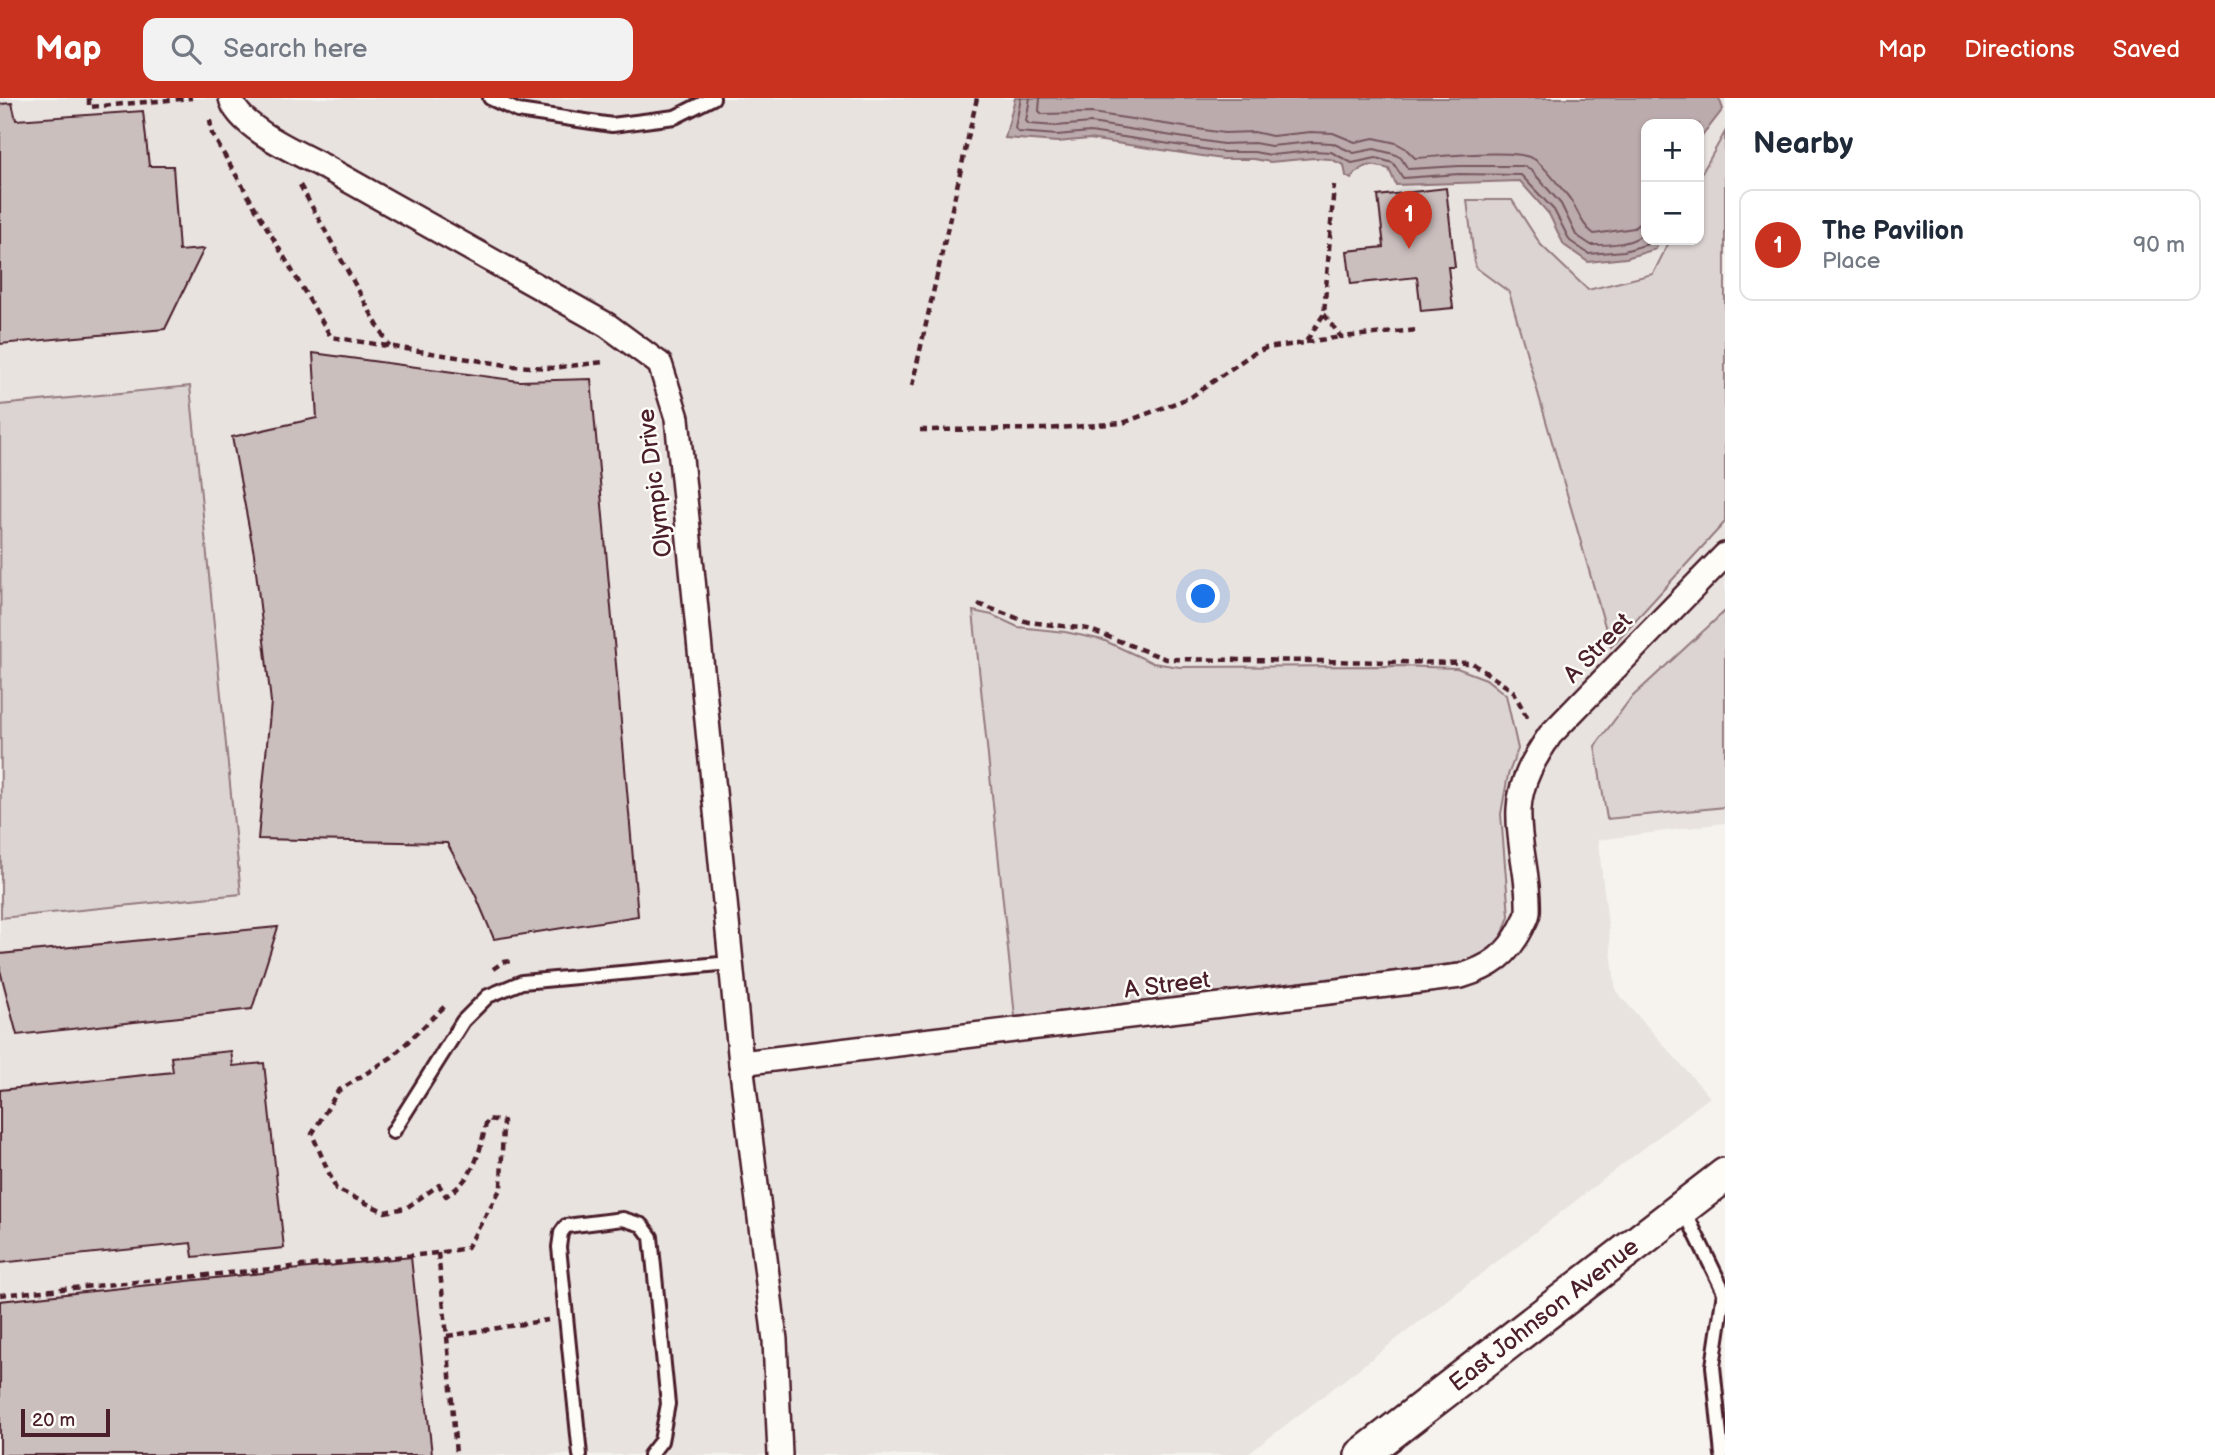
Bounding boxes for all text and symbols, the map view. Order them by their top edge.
search box [143,18,633,81]
text: Map [35,29,101,69]
icon: search [167,30,205,68]
text: Search here [223,34,367,65]
text: Map [1878,35,1926,64]
text: Directions [1964,35,2075,64]
text: Saved [2113,35,2180,64]
map controls [1641,119,1704,245]
button: + [1641,119,1704,182]
text: Nearby [1753,126,1853,162]
button: − [1641,182,1704,245]
pin: 1 [1386,191,1432,249]
text: The Pavilion [1822,216,1964,247]
text: 1 [1773,231,1783,259]
text: 90 m [2133,231,2185,259]
text: Place [1822,247,1880,275]
street label: Olympic Drive [631,407,679,559]
your location [1186,579,1220,613]
street label: A Street [1557,606,1639,689]
street label: A Street [1122,965,1212,1005]
street label: East Johnson Avenue [1443,1232,1645,1398]
scale bar [21,1406,110,1438]
text: 20 m [32,1409,75,1432]

